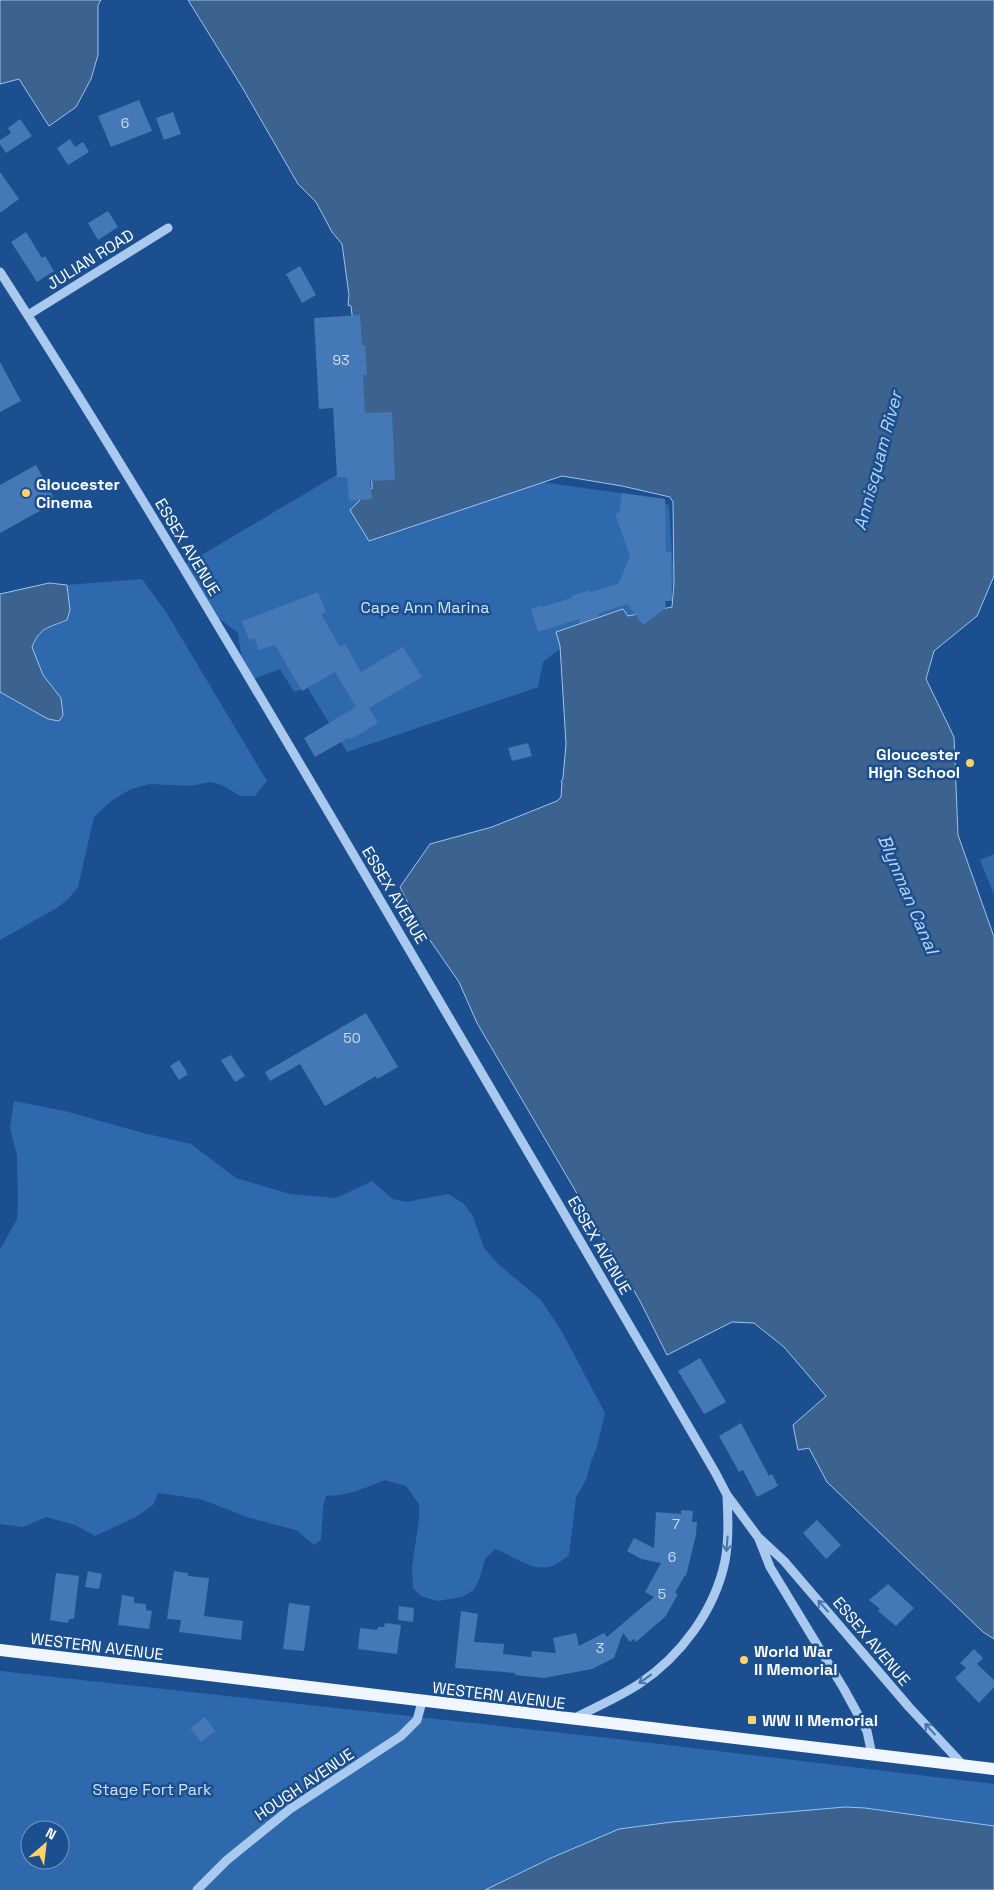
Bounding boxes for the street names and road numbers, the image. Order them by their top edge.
street label: JULIAN ROAD [43,224,138,295]
street label: ESSEX AVENUE [150,495,225,600]
street label: ESSEX AVENUE [357,843,432,948]
street label: ESSEX AVENUE [563,1192,636,1298]
street label: ESSEX AVENUE [828,1592,915,1690]
street label: WESTERN AVENUE [29,1628,165,1665]
street label: WESTERN AVENUE [431,1677,567,1714]
street label: HOUGH AVENUE [251,1743,358,1825]

